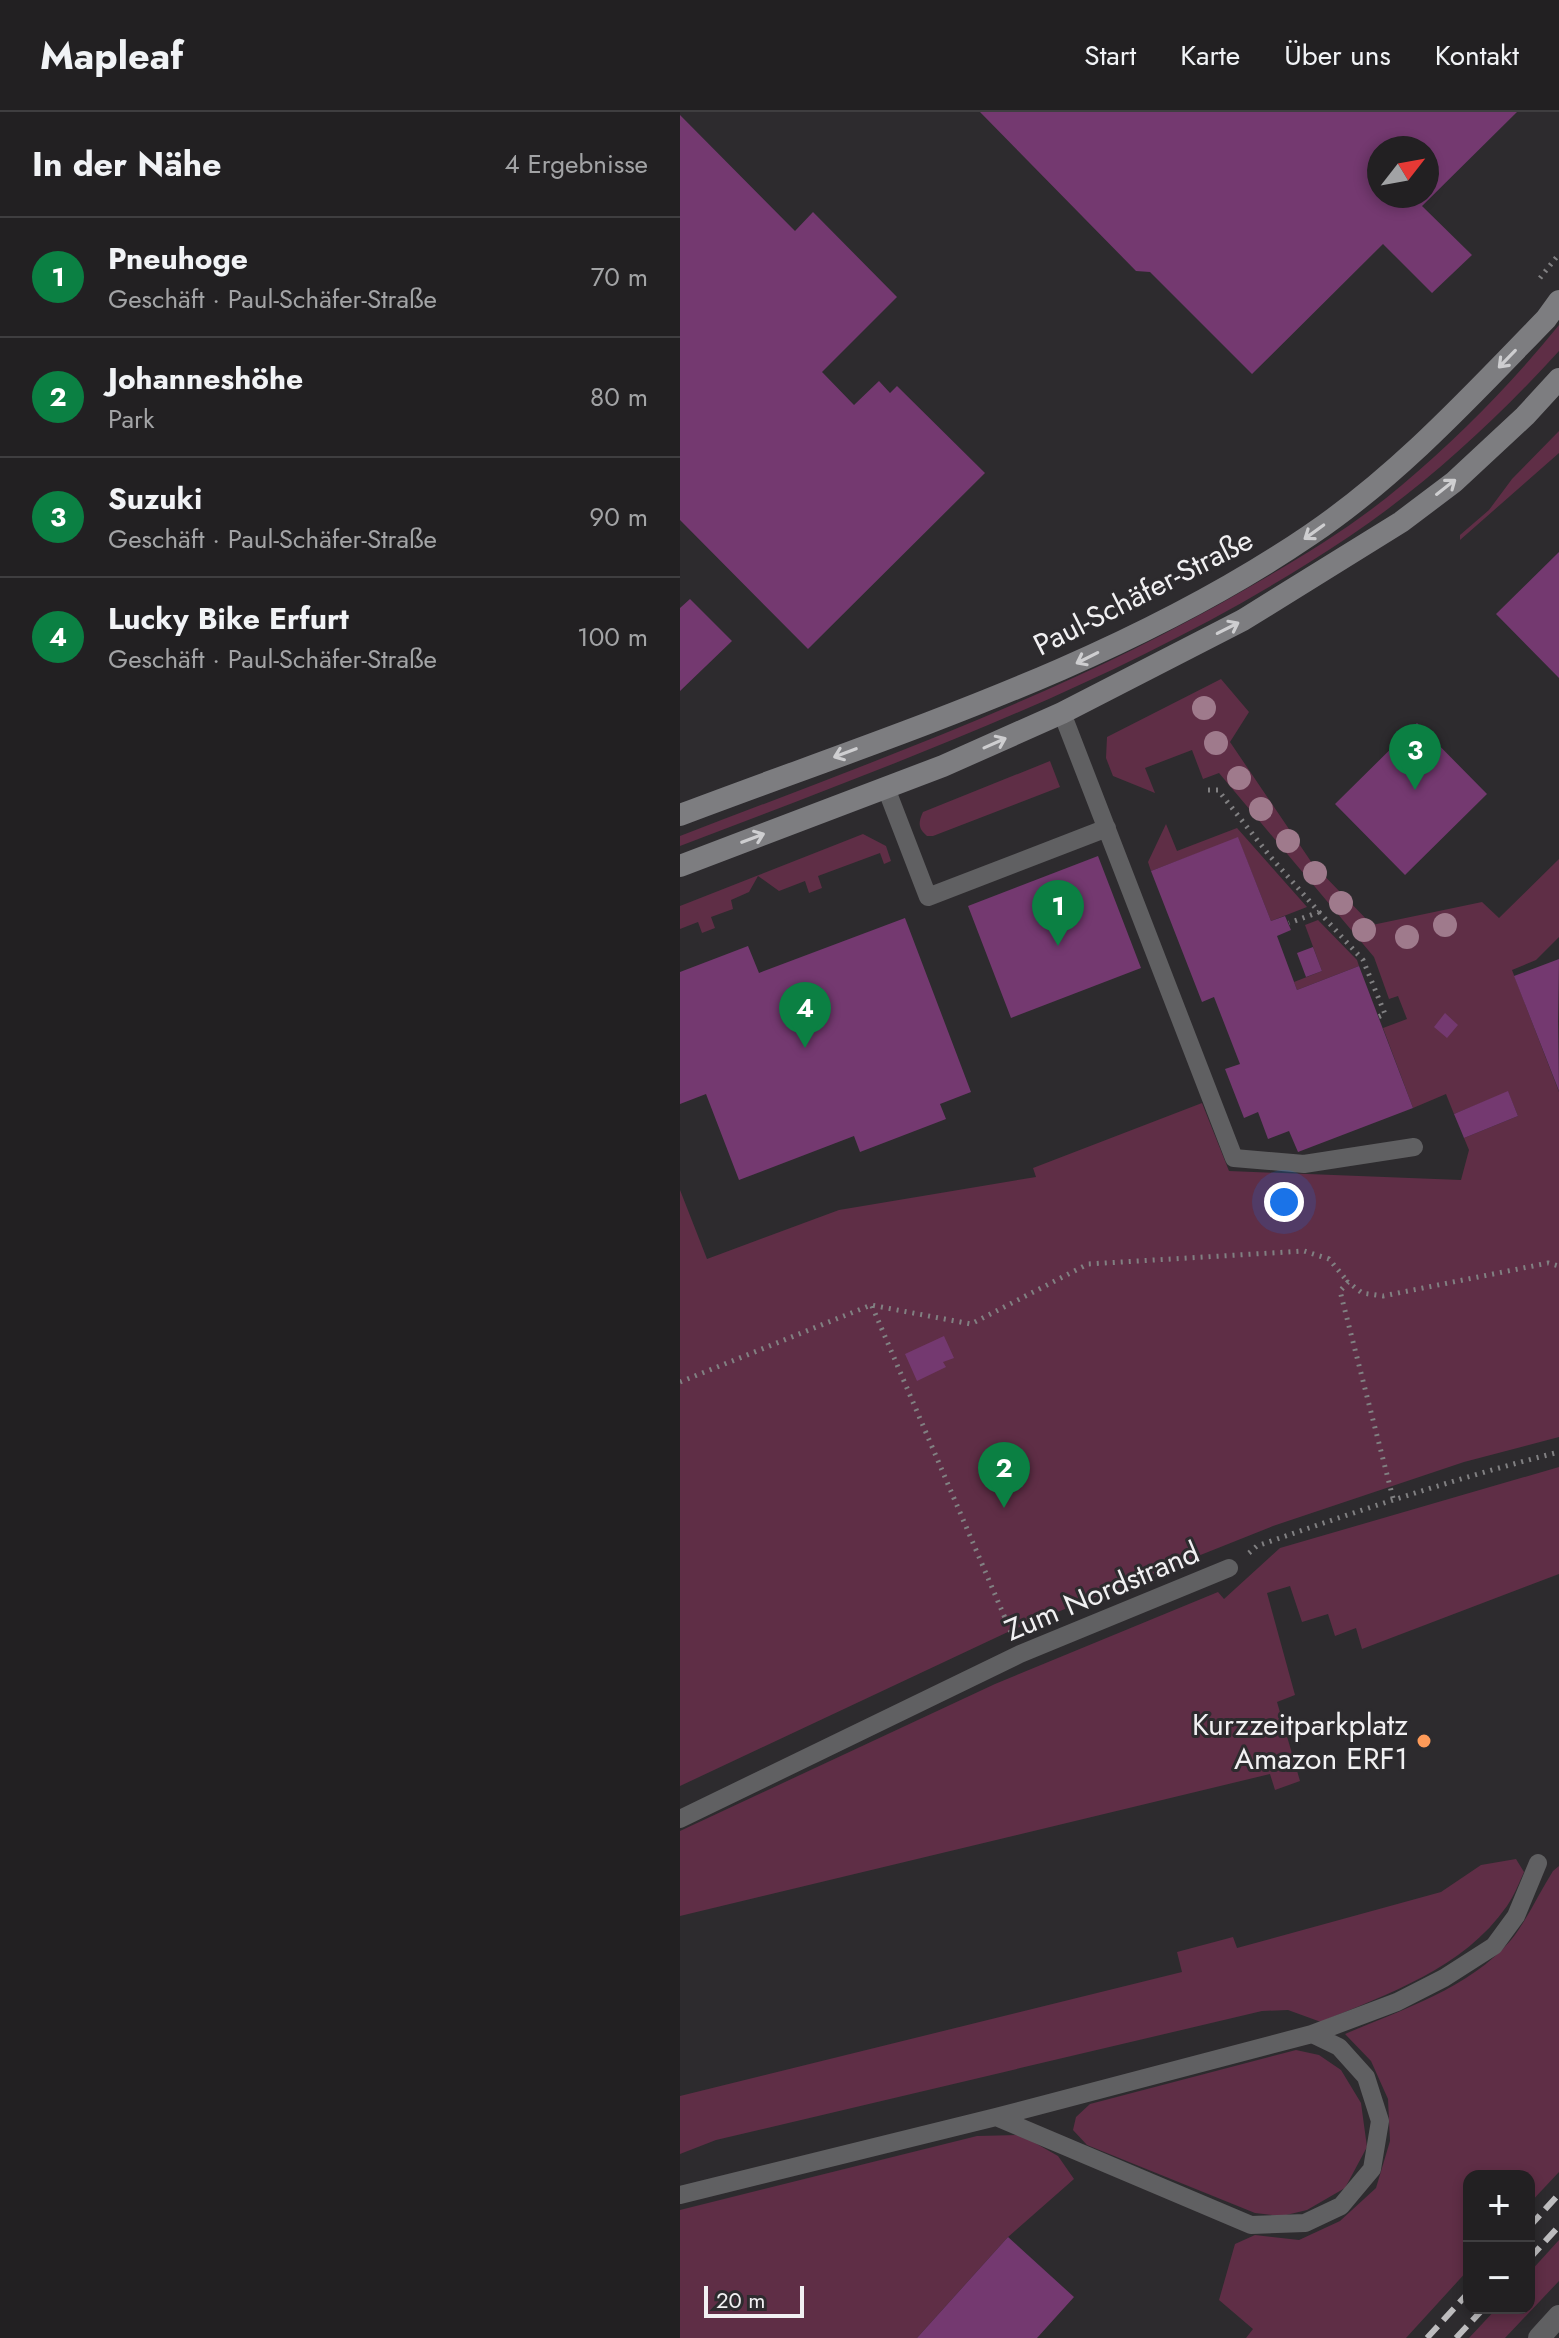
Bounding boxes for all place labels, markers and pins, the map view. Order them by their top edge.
pin: 3 [1389,724,1441,790]
pin: 1 [1032,880,1084,946]
pin: 4 [779,982,831,1048]
pin: 2 [978,1442,1030,1508]
place label: Kurzzeitparkplatz Amazon ERF1 [1192,1703,1408,1780]
marker: Kurzzeitparkplatz Amazon ERF1 [1415,1732,1433,1750]

